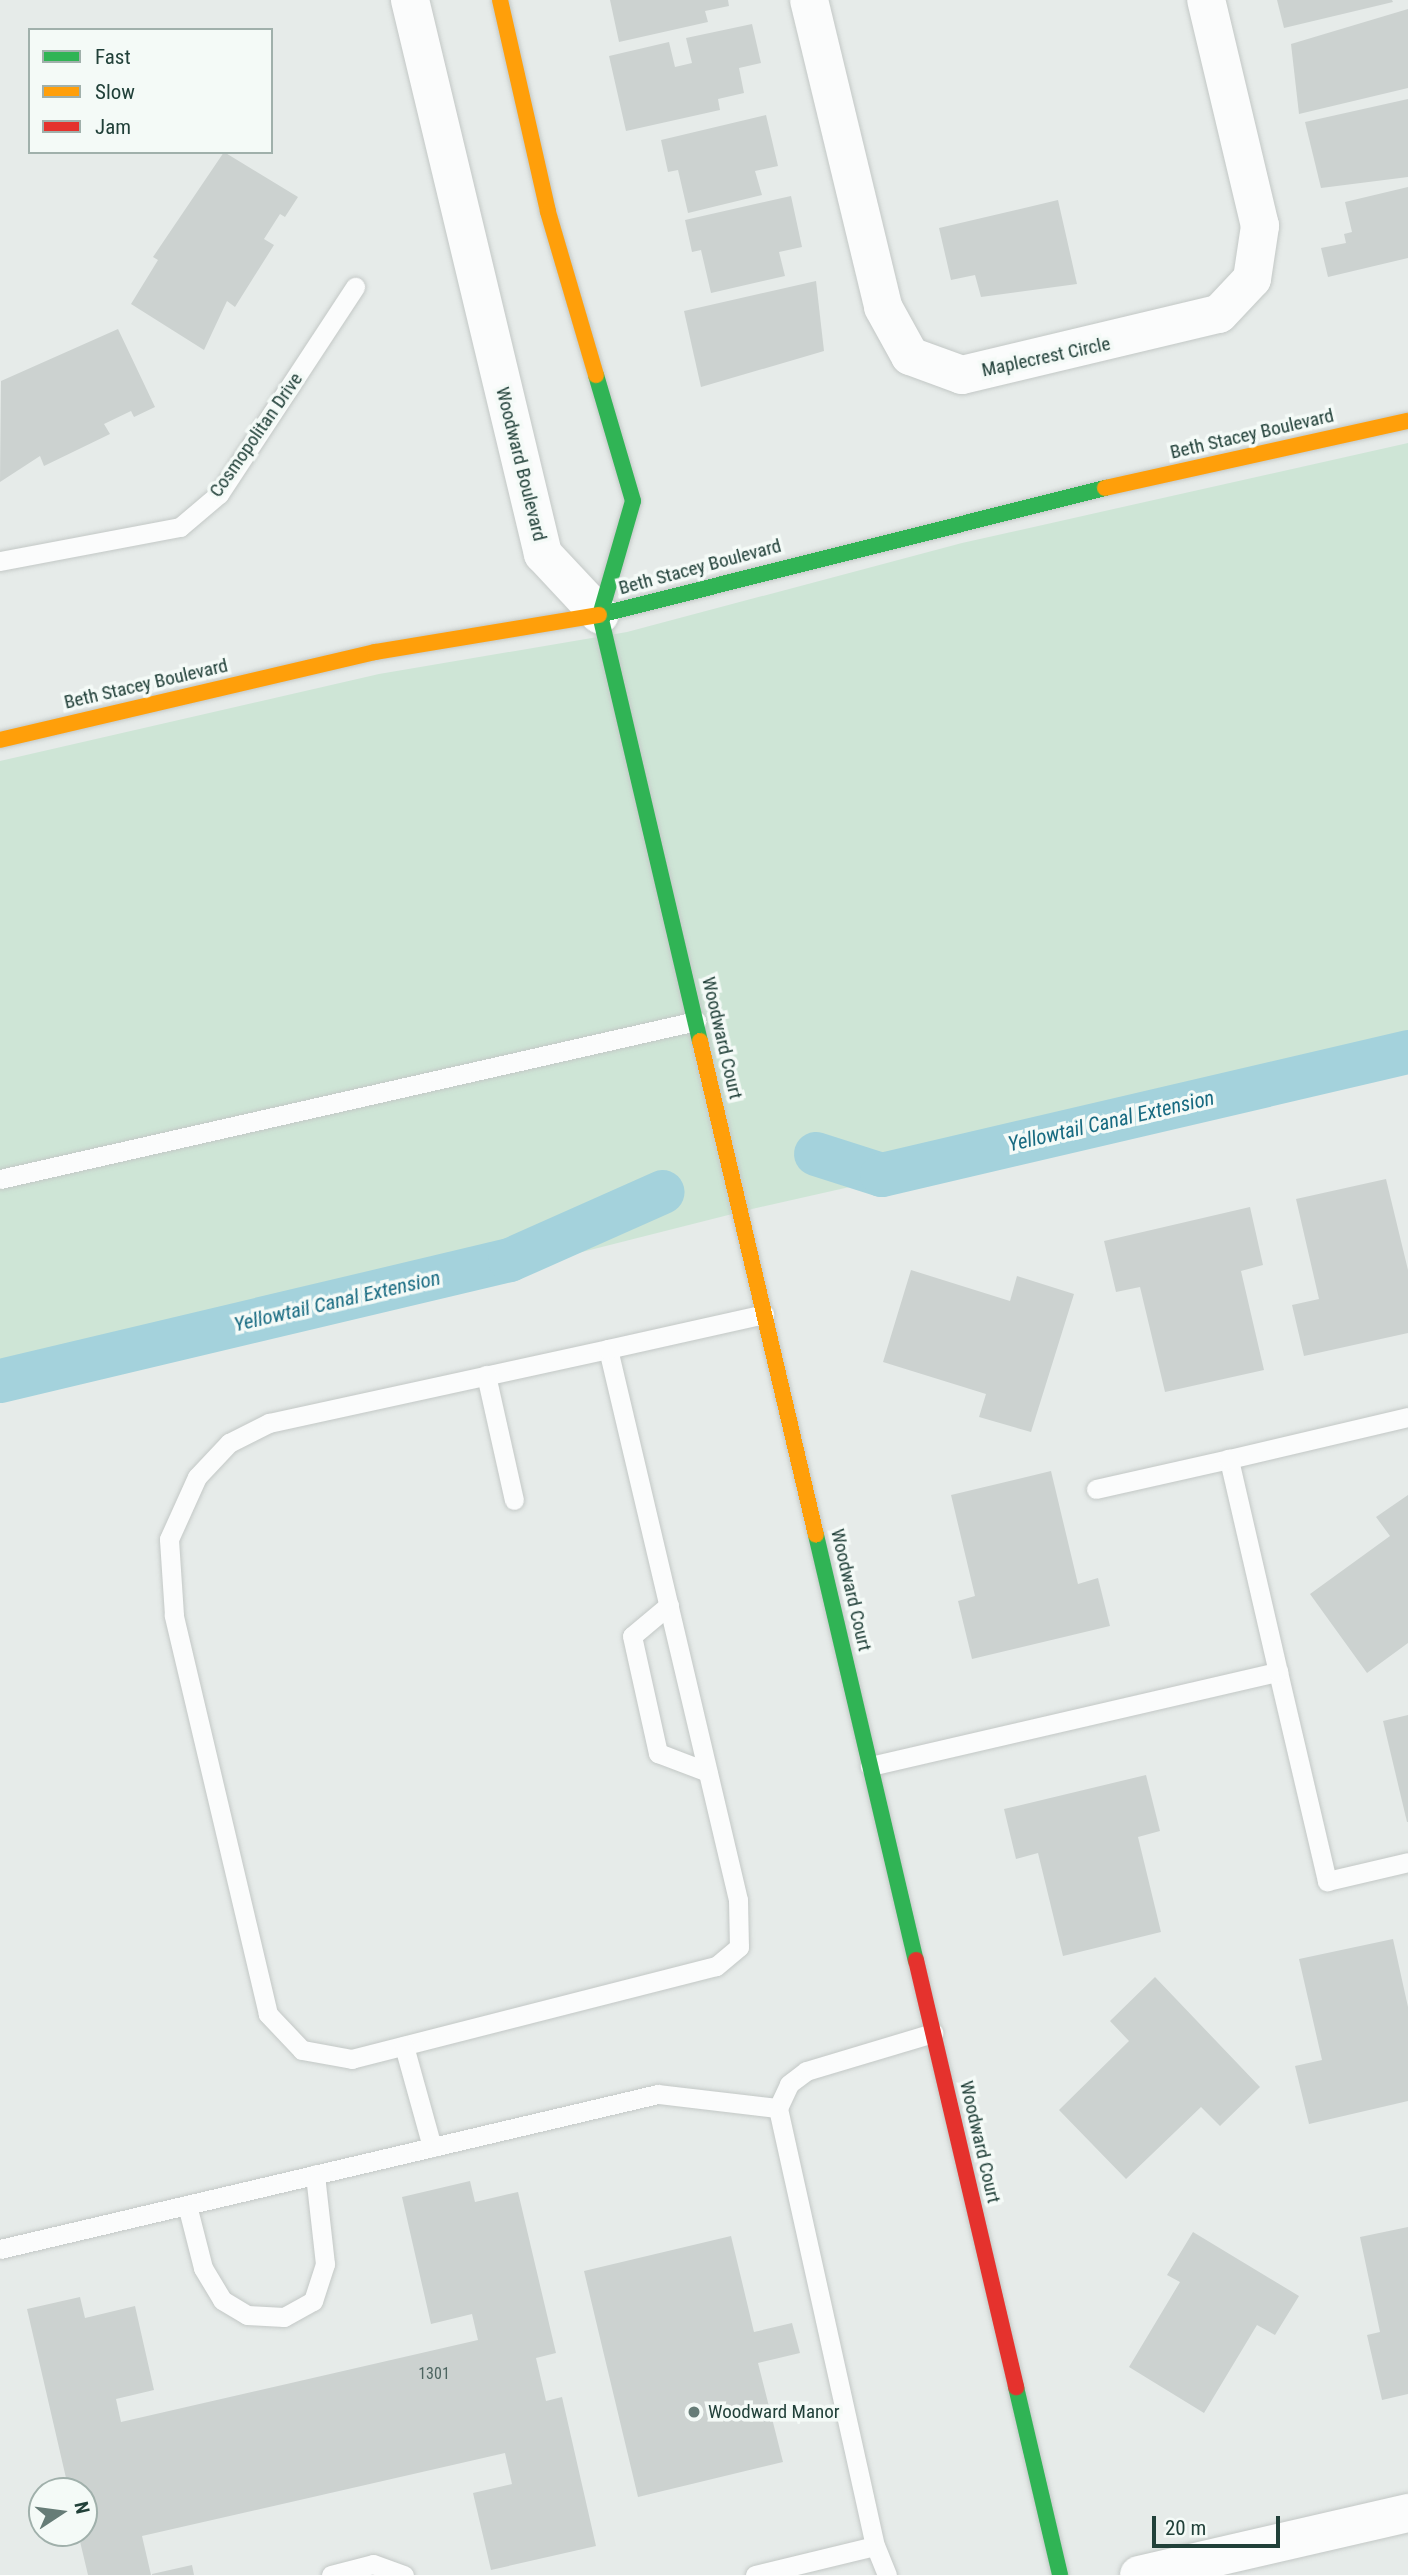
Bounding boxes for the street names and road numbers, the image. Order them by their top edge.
street label: Maplecrest Circle [980,332,1112,382]
street label: Cosmopolitan Drive [205,368,307,502]
street label: Woodward Boulevard [491,385,551,543]
street label: Beth Stacey Boulevard [1168,404,1336,464]
street label: Beth Stacey Boulevard [616,534,784,600]
street label: Beth Stacey Boulevard [62,654,230,714]
street label: Woodward Court [697,975,747,1101]
street label: Woodward Court [826,1527,876,1653]
street label: Woodward Court [955,2079,1005,2205]

